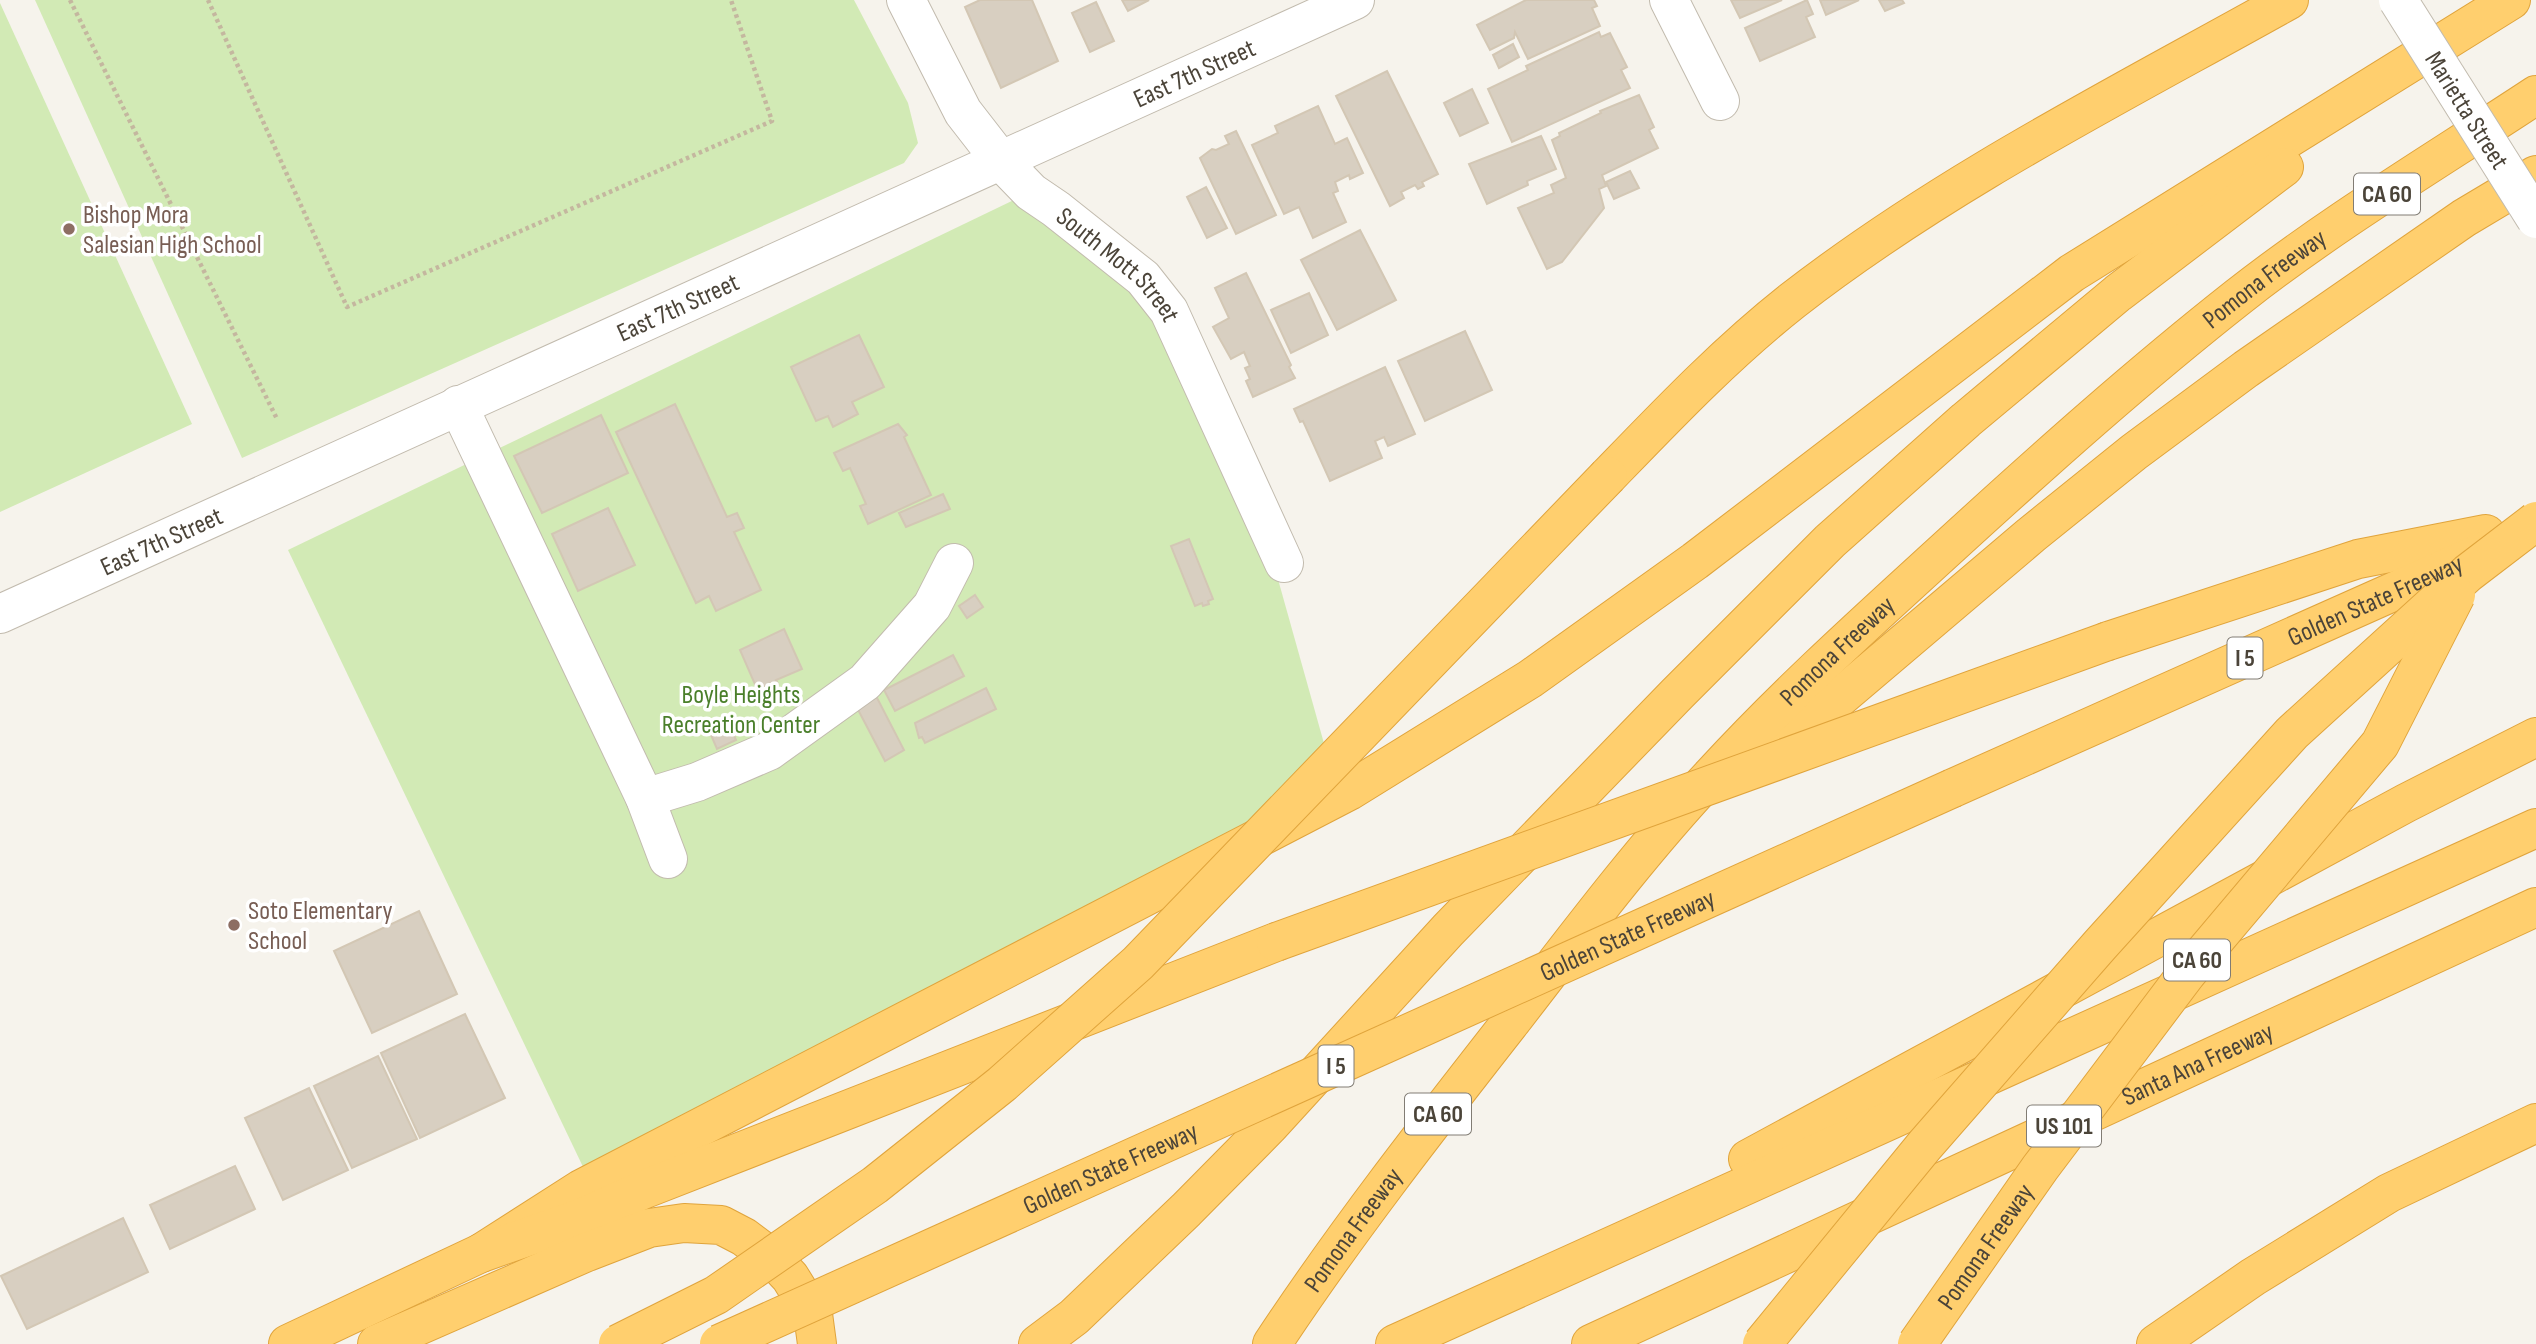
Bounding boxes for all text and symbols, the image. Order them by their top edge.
street label: East 7th Street [1129,33,1261,115]
street label: Marietta Street [2417,46,2515,175]
road number: CA 60 [2354,174,2420,214]
place label: Bishop Mora Salesian High School [83,200,262,261]
street label: South Mott Street [1050,201,1186,327]
marker: Bishop Mora Salesian High School [61,221,77,237]
street label: Pomona Freeway [2197,223,2333,336]
street label: East 7th Street [612,267,744,349]
street label: East 7th Street [96,501,228,583]
street label: Golden State Freeway [2283,549,2468,654]
street label: Pomona Freeway [1774,590,1902,713]
road number: I 5 [2228,638,2262,678]
park label: Boyle Heights Recreation Center [662,680,821,741]
street label: Golden State Freeway [1535,883,1720,989]
place label: Soto Elementary School [248,896,393,957]
marker: Soto Elementary School [226,917,242,933]
road number: CA 60 [2164,940,2230,980]
street label: Santa Ana Freeway [2117,1017,2279,1113]
road number: I 5 [1318,1046,1354,1086]
road number: CA 60 [1405,1094,1471,1134]
road number: US 101 [2027,1106,2101,1146]
street label: Golden State Freeway [1019,1116,1203,1222]
street label: Pomona Freeway [1298,1162,1409,1299]
street label: Pomona Freeway [1932,1178,2041,1316]

